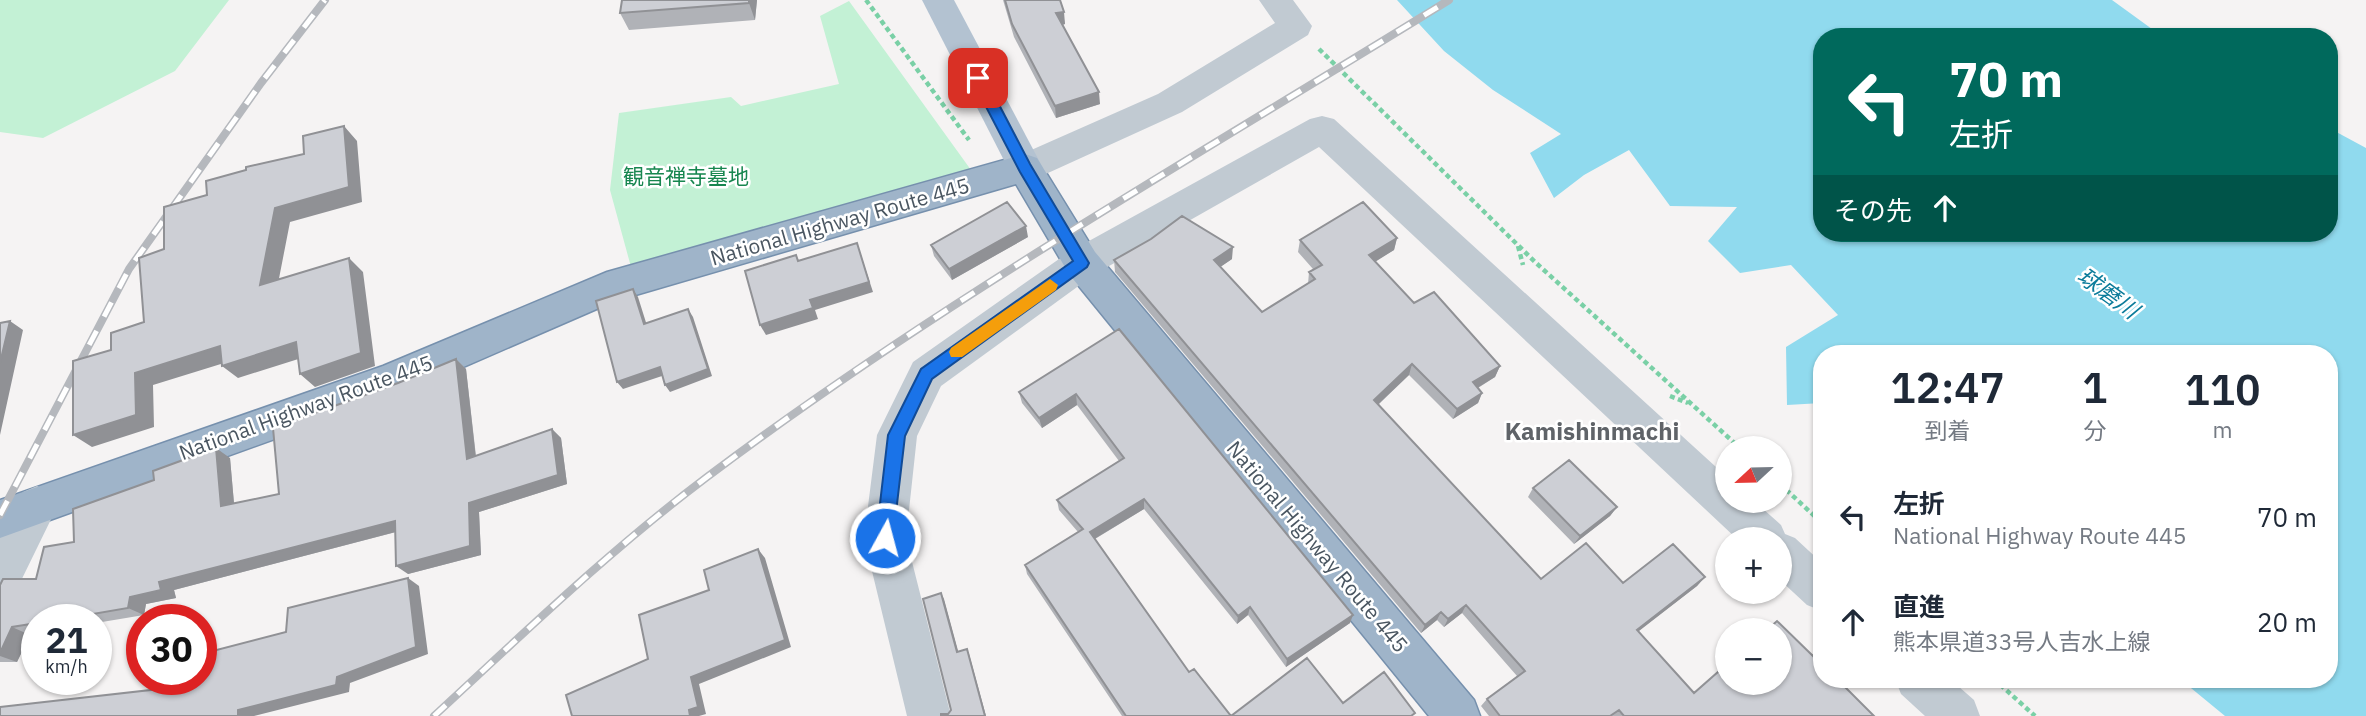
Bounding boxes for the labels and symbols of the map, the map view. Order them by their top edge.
pin [948,48,1008,108]
park label: 観音禅寺墓地 [623,162,749,190]
street label: National Highway Route 445 [707,171,972,271]
water label: 球磨川 [2072,260,2148,326]
street label: National Highway Route 445 [175,348,436,466]
district label: Kamishinmachi [1505,415,1679,447]
street label: National Highway Route 445 [1221,435,1415,658]
north arrow [1715,436,1792,513]
position arrow [848,501,922,575]
speed limit sign: 30 [126,604,217,695]

